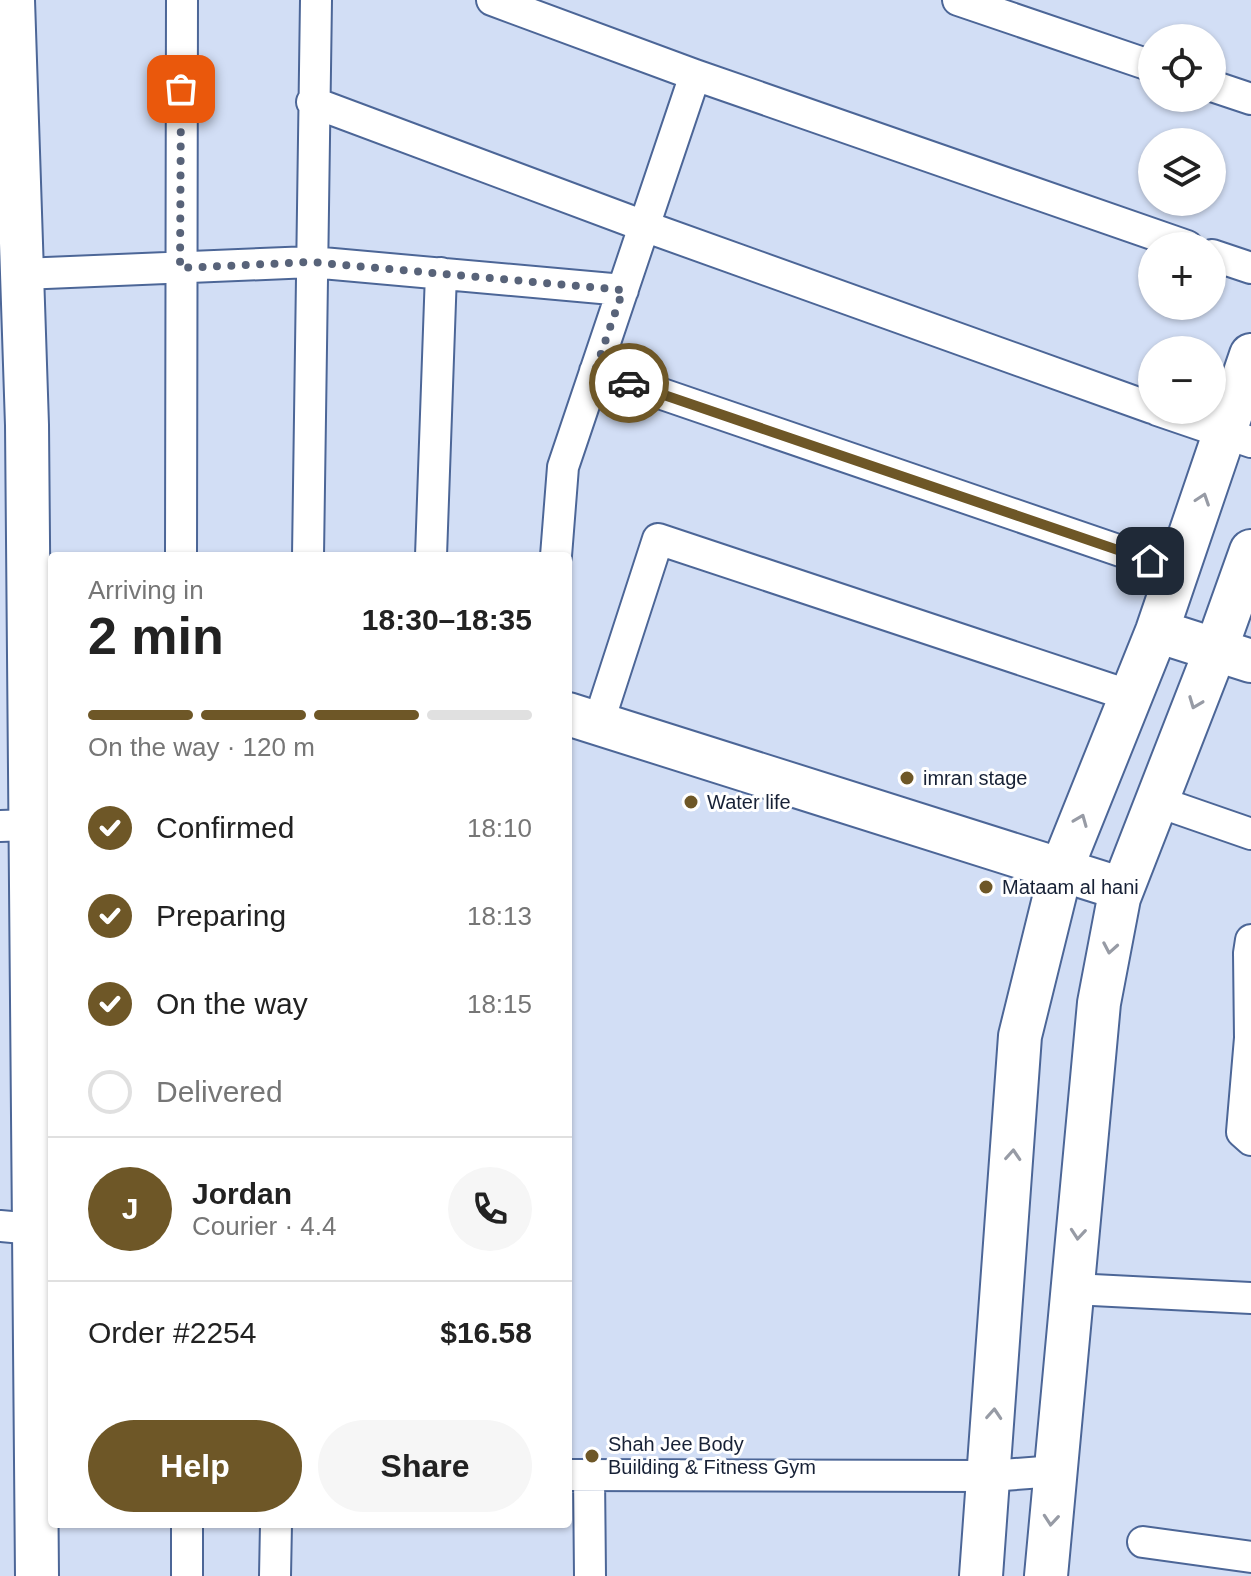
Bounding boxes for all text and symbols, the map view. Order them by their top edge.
map controls [1138,24,1226,424]
button: locate [1138,24,1226,112]
pin [147,55,215,123]
icon: bag [159,67,203,111]
button: layers [1138,128,1226,216]
button: + [1138,232,1226,320]
button: − [1138,336,1226,424]
courier [589,343,669,423]
icon: car [607,361,651,405]
one-way arrow [1194,493,1210,507]
pin [1116,527,1184,595]
icon: home [1128,539,1172,583]
text: Arriving in [88,575,204,605]
text: 18:30–18:35 [362,603,532,636]
text: 2 min [88,607,224,665]
one-way arrow [1188,695,1205,709]
text: On the way · 120 m [88,732,315,762]
place label: imran stage [923,767,1028,789]
marker: imran stage [898,769,916,787]
place label: Water life [707,791,791,813]
marker: Water life [682,793,700,811]
icon: check [88,806,132,850]
text: Confirmed [156,811,294,844]
text: 18:10 [467,813,532,843]
one-way arrow [1071,814,1088,828]
place label: Mataam al hani [1002,876,1139,898]
marker: Mataam al hani [977,878,995,896]
icon: check [88,894,132,938]
text: Preparing [156,899,286,932]
text: 18:13 [467,901,532,931]
one-way arrow [1102,941,1119,954]
icon: check [88,982,132,1026]
text: On the way [156,987,308,1020]
text: 18:15 [467,989,532,1019]
text: Delivered [156,1075,283,1108]
one-way arrow [1004,1148,1021,1161]
button: phone [448,1167,532,1251]
text: Jordan [192,1177,292,1210]
text: J [122,1192,138,1225]
text: Courier · 4.4 [192,1211,337,1241]
one-way arrow [1069,1228,1086,1241]
text: Order #2254 [88,1316,256,1349]
text: $16.58 [440,1316,532,1349]
one-way arrow [985,1408,1002,1421]
button: Help [88,1420,302,1512]
button: Share [318,1420,532,1512]
place label: Shah Jee Body Building & Fitness Gym [608,1433,816,1478]
marker: Shah Jee Body Building & Fitness Gym [583,1447,601,1465]
one-way arrow [1043,1514,1060,1527]

